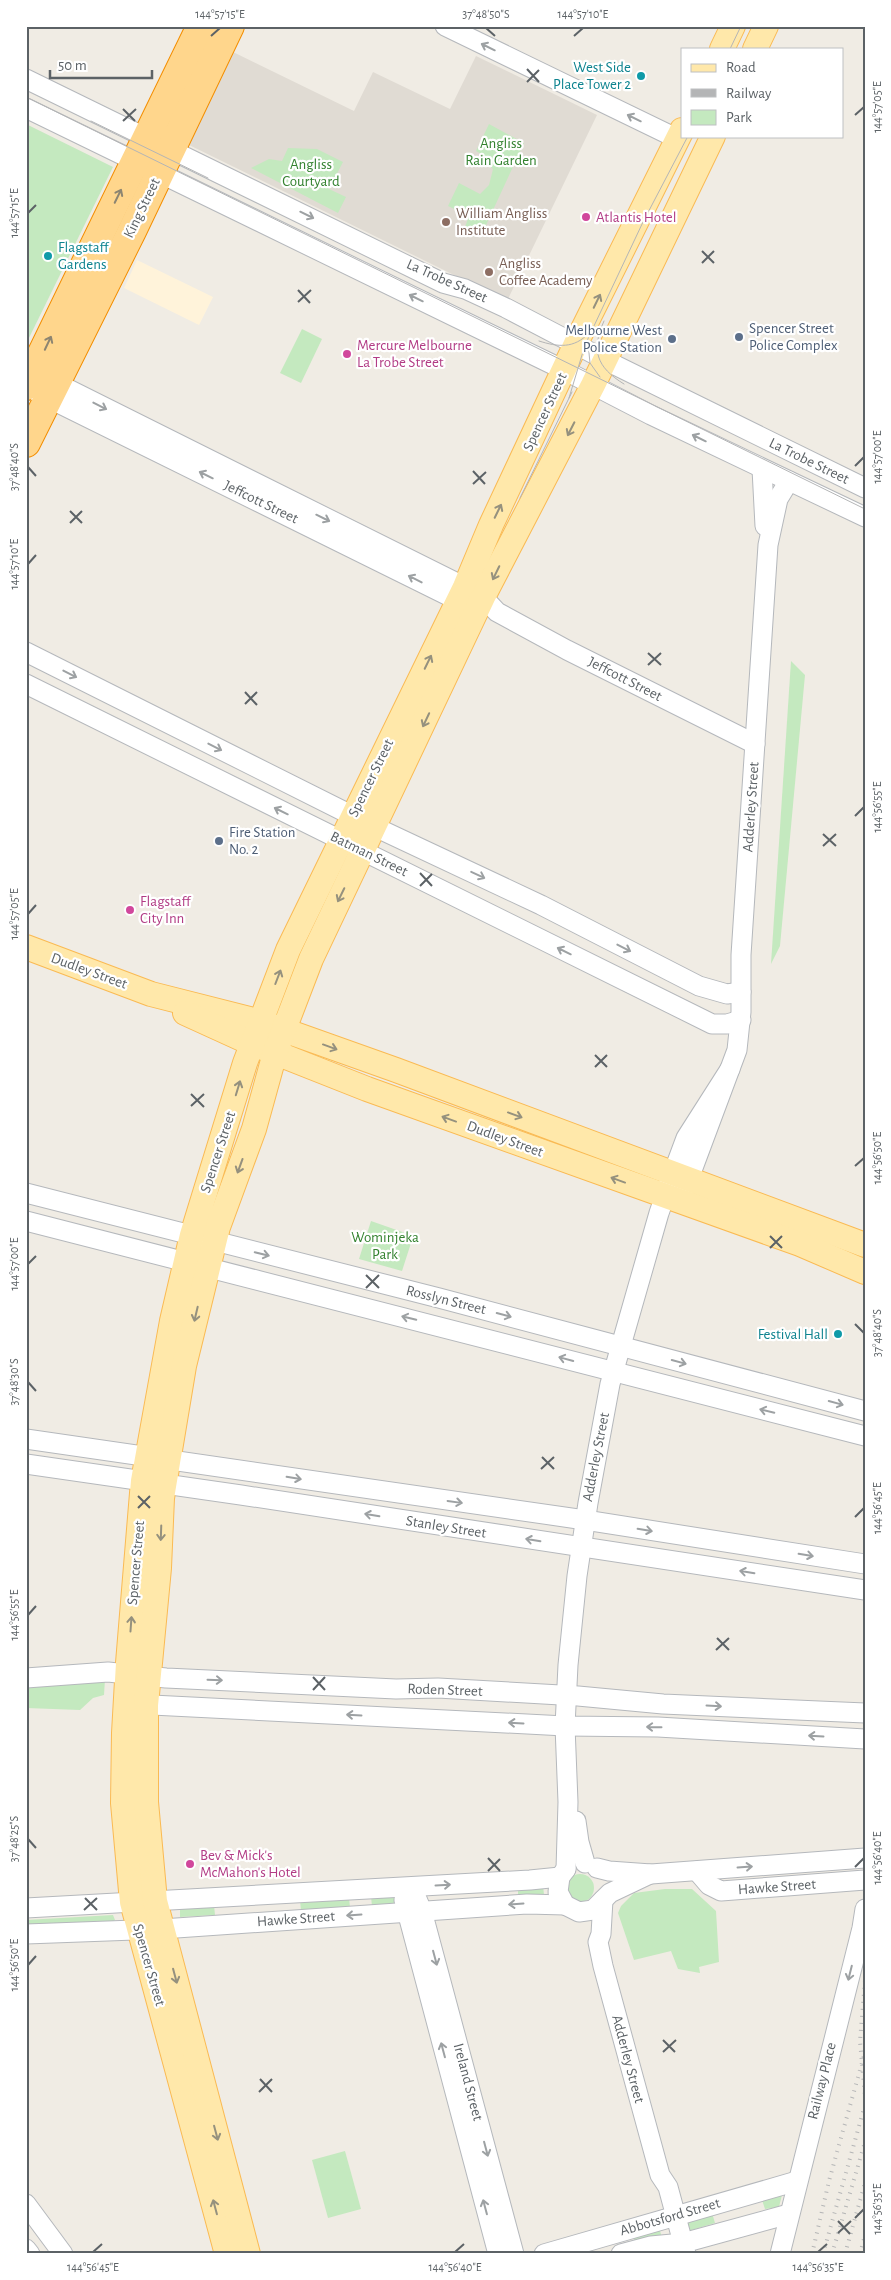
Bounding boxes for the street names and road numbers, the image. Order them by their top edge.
street label: King Street [121,175,163,240]
street label: La Trobe Street [404,257,490,306]
street label: Spencer Street [520,370,570,454]
street label: La Trobe Street [767,435,851,487]
street label: Jeffcott Street [222,478,301,526]
street label: Jeffcott Street [586,654,664,704]
street label: Spencer Street [346,736,396,819]
street label: Adderley Street [740,761,762,853]
street label: Batman Street [328,829,410,879]
street label: Dudley Street [49,950,129,992]
street label: Spencer Street [198,1109,238,1195]
street label: Dudley Street [465,1118,545,1160]
street label: Rosslyn Street [404,1283,488,1317]
street label: Adderley Street [580,1411,612,1503]
street label: Stanley Street [405,1513,487,1541]
street label: Spencer Street [125,1520,147,1606]
street label: Roden Street [407,1681,483,1699]
street label: Hawke Street [738,1877,817,1897]
street label: Hawke Street [257,1909,336,1929]
street label: Spencer Street [130,1922,168,2008]
street label: Adderley Street [609,2013,647,2105]
street label: Railway Place [805,2041,839,2121]
street label: Ireland Street [450,2042,486,2122]
street label: Abbotsford Street [618,2195,722,2238]

